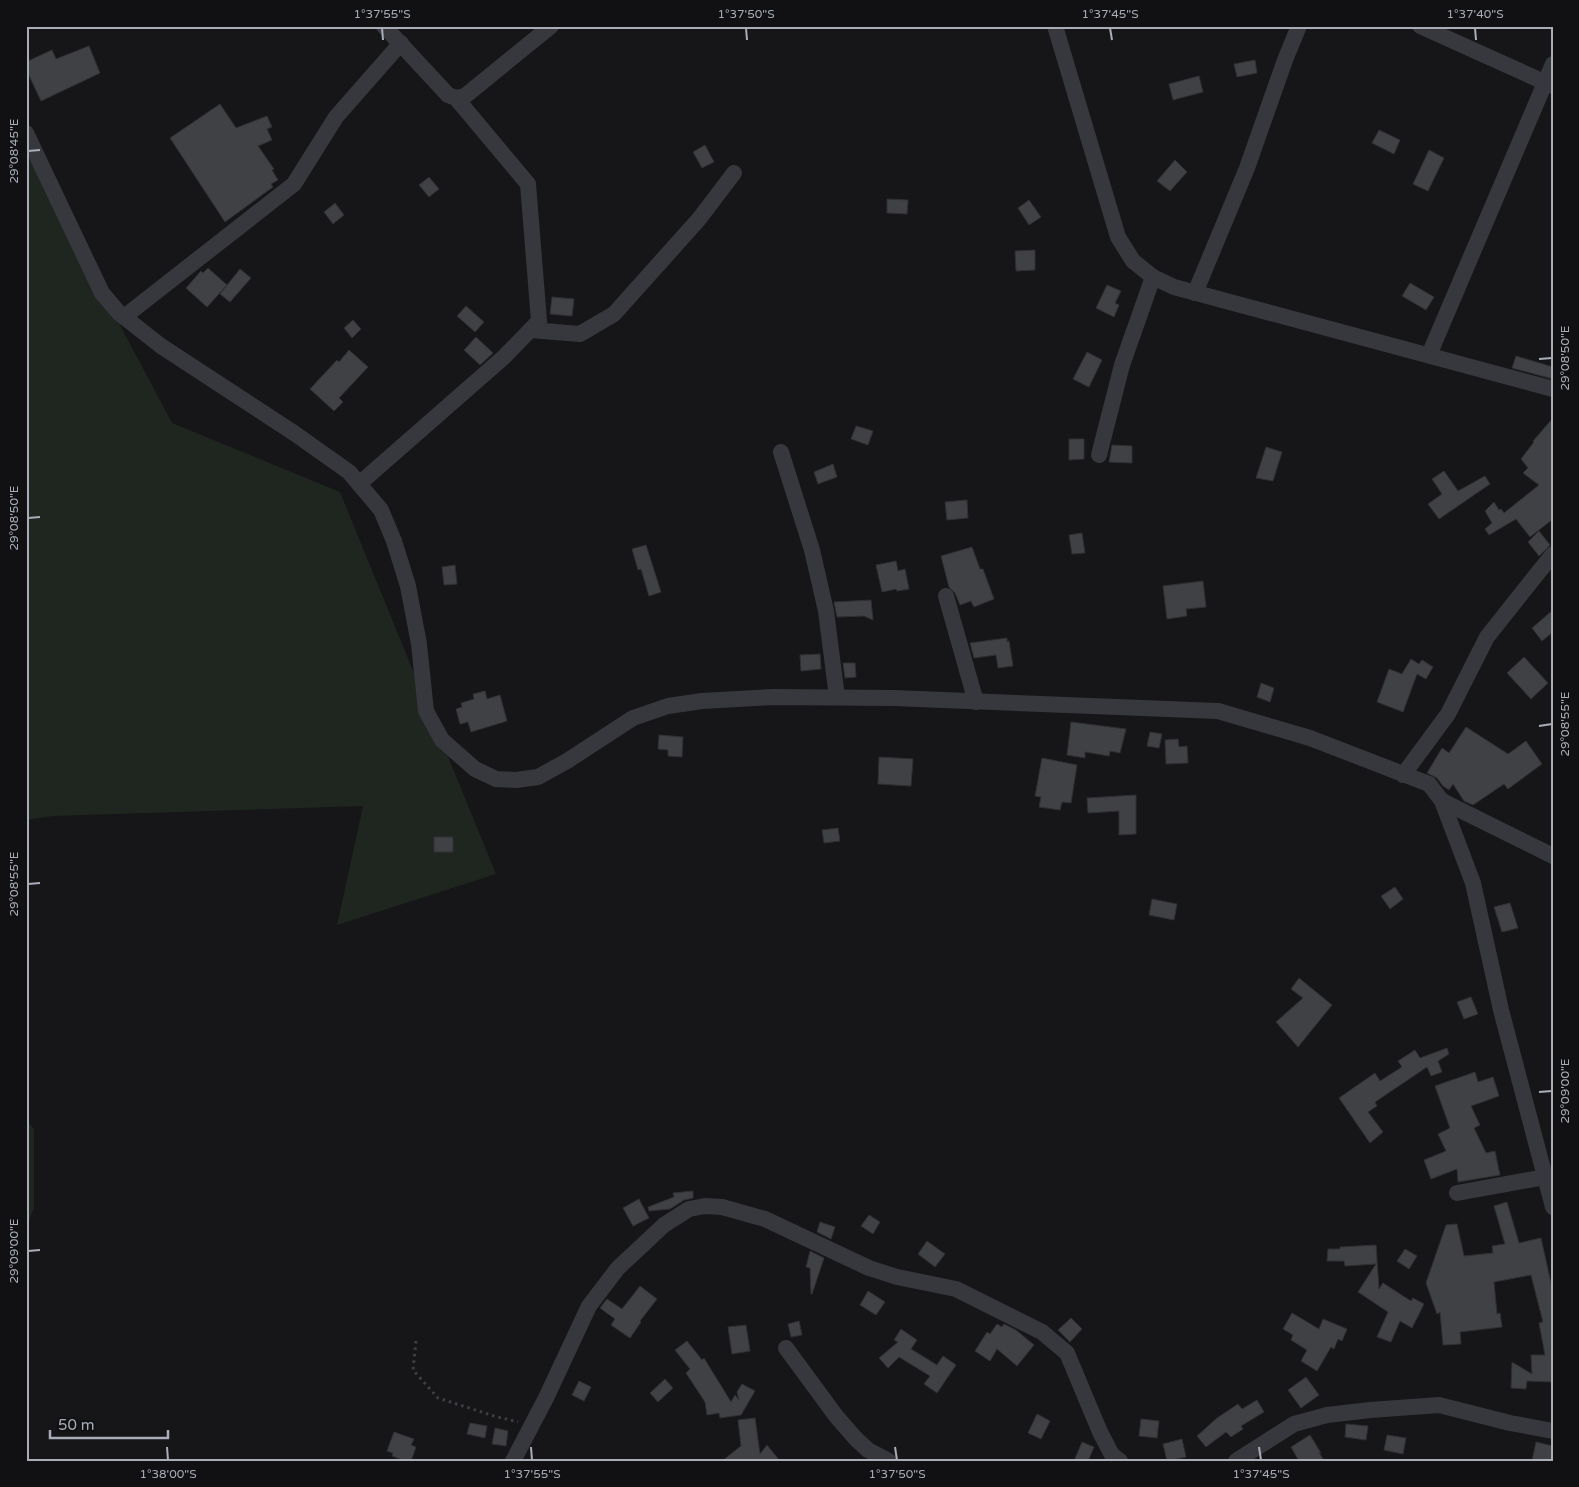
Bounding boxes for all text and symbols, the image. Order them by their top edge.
text: 1°37'55"S [353,7,411,21]
text: 1°37'50"S [717,7,775,21]
text: 1°37'45"S [1081,7,1139,21]
text: 1°37'40"S [1446,7,1504,21]
text: 29°08'45"E [7,118,21,184]
text: 29°08'50"E [1558,325,1572,391]
text: 29°08'50"E [7,485,21,551]
text: 29°08'55"E [1558,691,1572,757]
text: 29°08'55"E [7,851,21,917]
text: 29°09'00"E [1558,1058,1572,1124]
text: 29°09'00"E [7,1218,21,1284]
scale bar [50,1407,168,1439]
text: 50 m [58,1416,95,1434]
text: 1°38'00"S [139,1467,197,1481]
text: 1°37'55"S [503,1467,561,1481]
text: 1°37'50"S [868,1467,926,1481]
text: 1°37'45"S [1232,1467,1290,1481]

